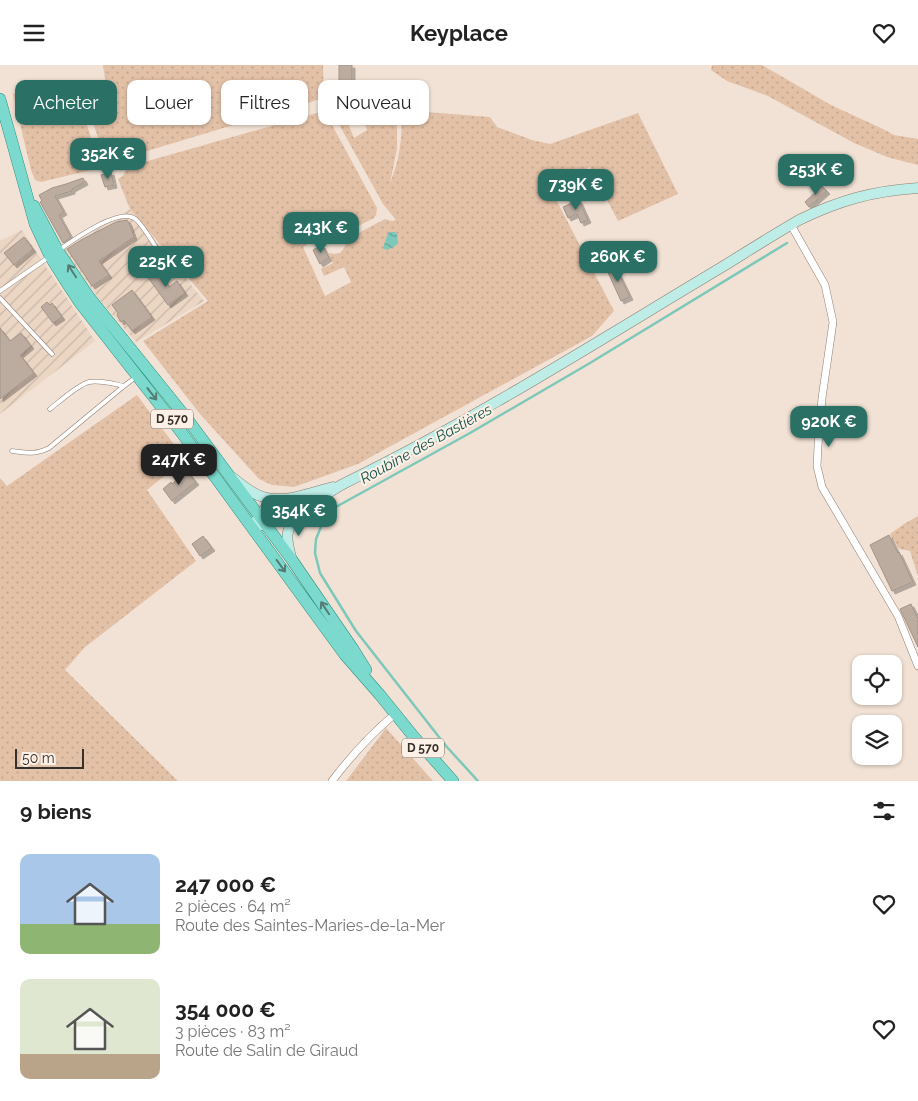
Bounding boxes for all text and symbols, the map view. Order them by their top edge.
icon: menu [20,19,48,47]
icon: heart [870,19,898,47]
text: Keyplace [410,20,508,46]
chip: Acheter [15,80,117,125]
chip: Louer [127,80,211,125]
chip: Filtres [221,80,308,125]
chip: Nouveau [318,80,429,125]
pin: 352K € [67,137,149,180]
text: 352K € [81,144,135,163]
pin: 253K € [775,153,857,196]
text: 253K € [789,160,843,179]
pin: 739K € [535,169,617,211]
text: 739K € [549,175,603,194]
pin: 243K € [280,211,362,254]
text: 243K € [294,218,348,237]
pin: 260K € [577,241,659,283]
pin: 225K € [125,245,207,288]
text: 260K € [590,247,646,266]
text: 225K € [139,252,193,271]
one-way arrow [66,265,76,279]
one-way arrow [146,387,157,400]
water label: Roubine des Bastières [357,400,495,488]
pin: 920K € [788,405,870,448]
road number: D 570 [151,409,193,429]
text: 920K € [801,412,857,431]
pin: 247K € [138,443,220,486]
text: 247K € [152,450,206,469]
pin: 354K € [258,495,340,537]
text: 354K € [272,501,326,520]
one-way arrow [275,559,286,572]
one-way arrow [320,602,330,616]
map controls [852,655,902,765]
button: locate [852,655,902,705]
button: layers [852,715,902,765]
road number: D 570 [402,739,444,757]
scale bar [15,746,84,769]
text: 50 m [22,750,55,766]
icon: filters [870,797,898,825]
text: 9 biens [20,799,92,824]
text: 247 000 € [175,872,276,897]
icon: home [60,874,120,934]
icon: heart [870,890,898,918]
text: 2 pièces · 64 m² [175,897,291,916]
text: Route des Saintes-Maries-de-la-Mer [175,916,445,935]
text: 354 000 € [175,997,276,1022]
icon: home [60,999,120,1059]
icon: heart [870,1015,898,1043]
text: 3 pièces · 83 m² [175,1022,290,1041]
text: Route de Salin de Giraud [175,1041,358,1060]

